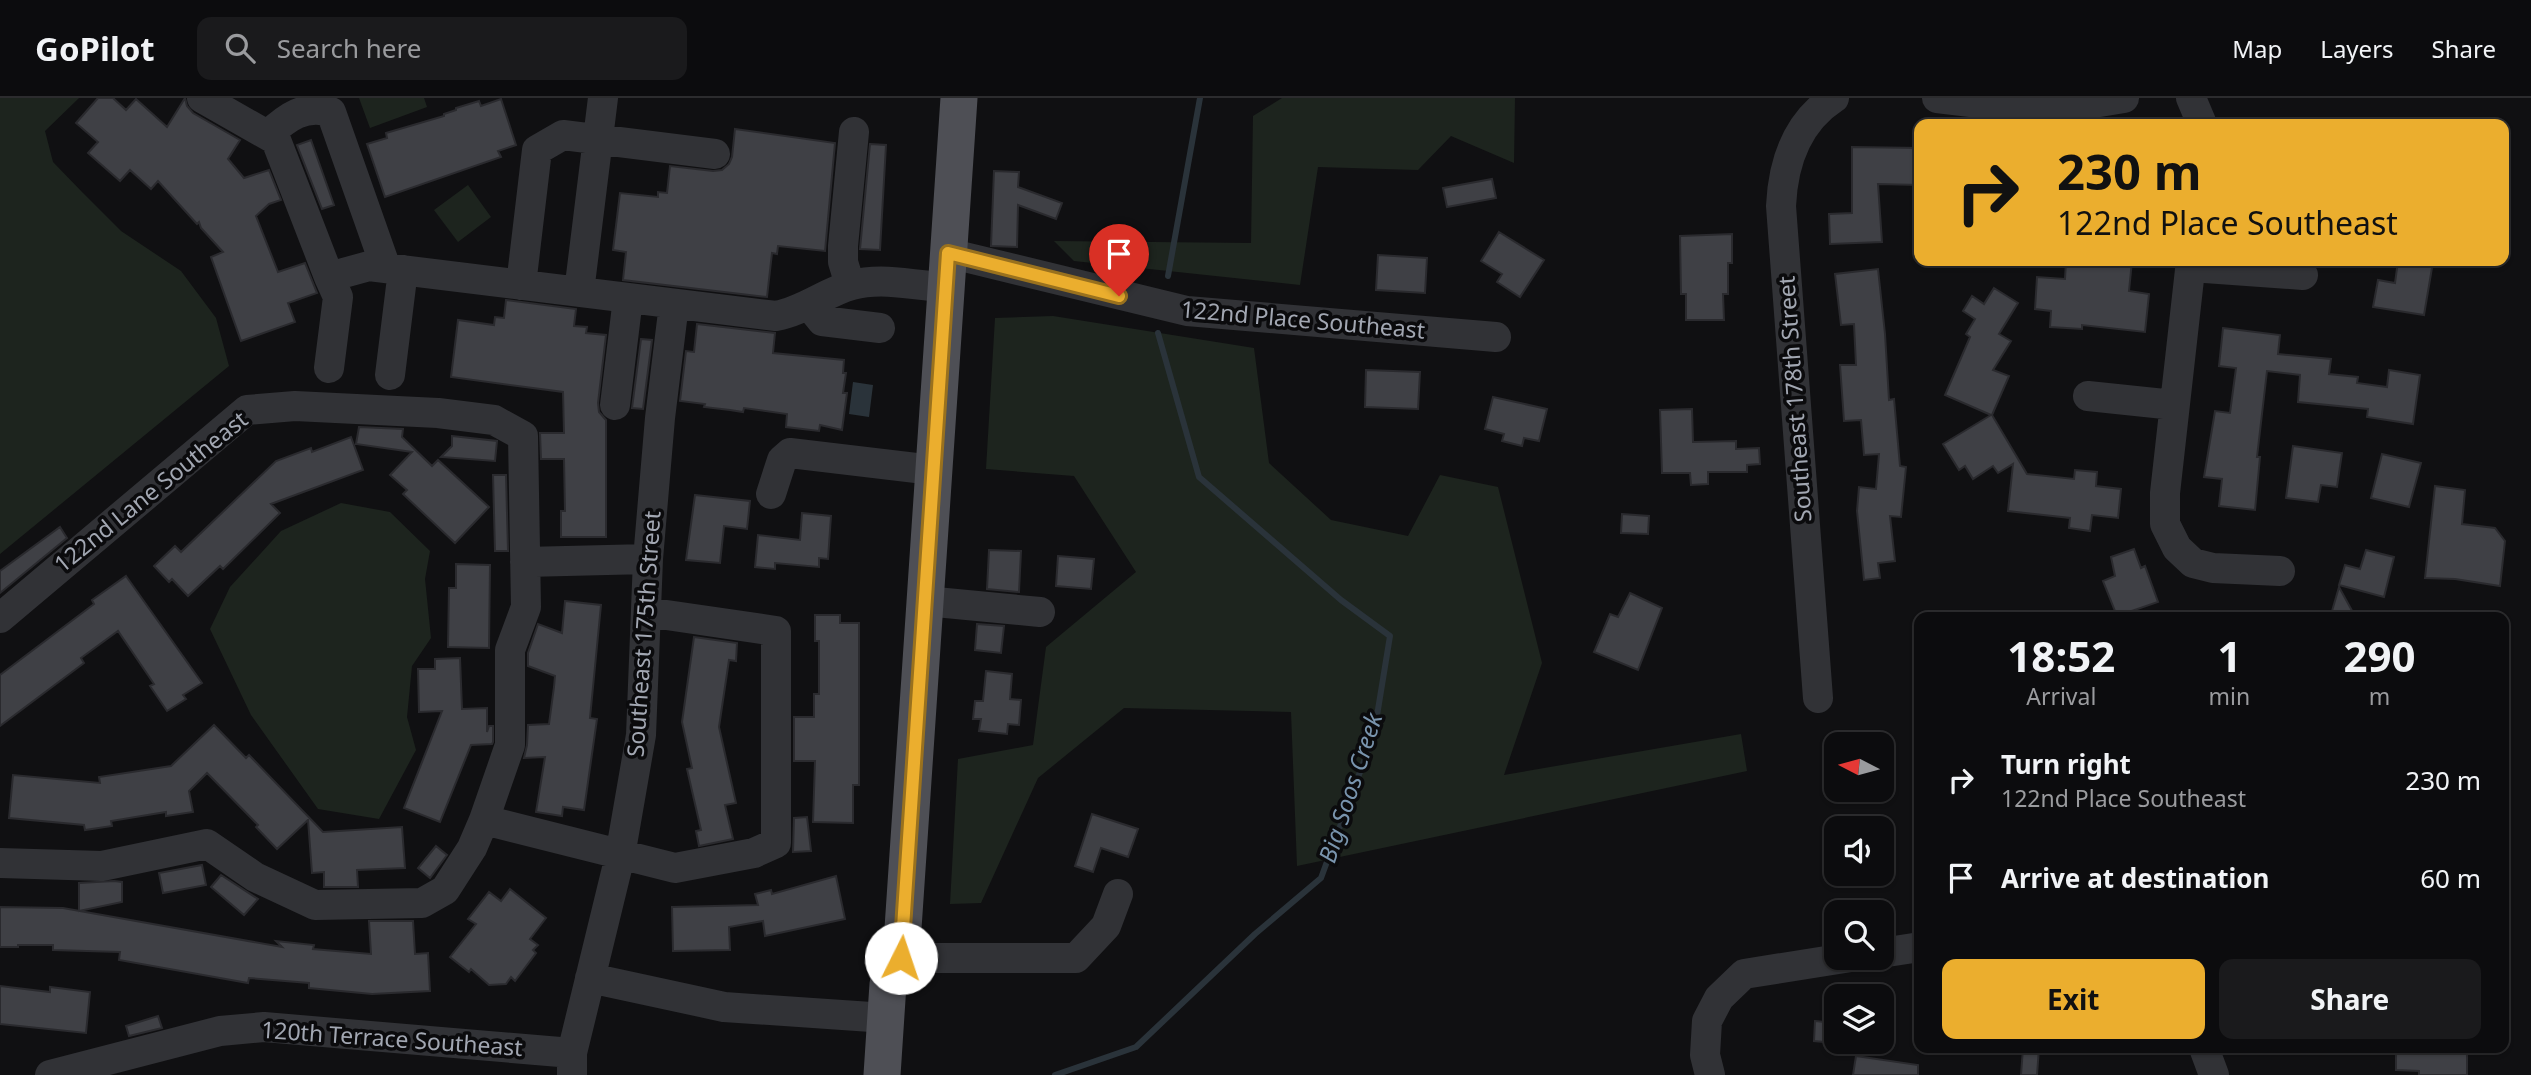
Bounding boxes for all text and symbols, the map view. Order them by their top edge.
search box [197,17,687,80]
text: GoPilot [35,26,155,71]
icon: search [221,29,259,67]
text: Search here [277,30,421,66]
text: Map [2232,32,2282,65]
text: Layers [2320,32,2394,65]
text: Share [2432,32,2496,65]
text: 230 m [2057,138,2202,204]
icon: right [1942,147,2033,238]
text: 122nd Place Southeast [2057,201,2398,244]
pin [1089,224,1149,296]
icon: arrive [1100,235,1138,273]
street label: Southeast 178th Street [1769,275,1819,523]
street label: 122nd Place Southeast [1180,292,1427,346]
street label: 122nd Lane Southeast [47,403,254,579]
street label: Southeast 175th Street [618,510,668,758]
text: 18:52 [2007,627,2115,684]
text: 1 [2217,627,2241,684]
text: 290 [2344,627,2416,684]
text: Arrival [2026,680,2096,712]
text: min [2209,680,2250,712]
text: m [2369,680,2390,712]
water label: Big Soos Creek [1310,707,1390,867]
north arrow [1824,732,1894,802]
map controls [1824,732,1894,1054]
text: Turn right [2001,746,2131,782]
icon: right [1942,761,1980,799]
text: 230 m [2405,762,2481,798]
text: 122nd Place Southeast [2001,782,2246,814]
button: sound [1824,816,1894,886]
icon: arrive [1942,859,1980,897]
text: Arrive at destination [2001,860,2270,896]
text: 60 m [2420,860,2481,896]
button: search [1824,900,1894,970]
position arrow [864,921,938,995]
button: Exit [1942,959,2205,1039]
button: Share [2219,959,2481,1039]
button: layers [1824,984,1894,1054]
street label: 120th Terrace Southeast [260,1013,524,1063]

